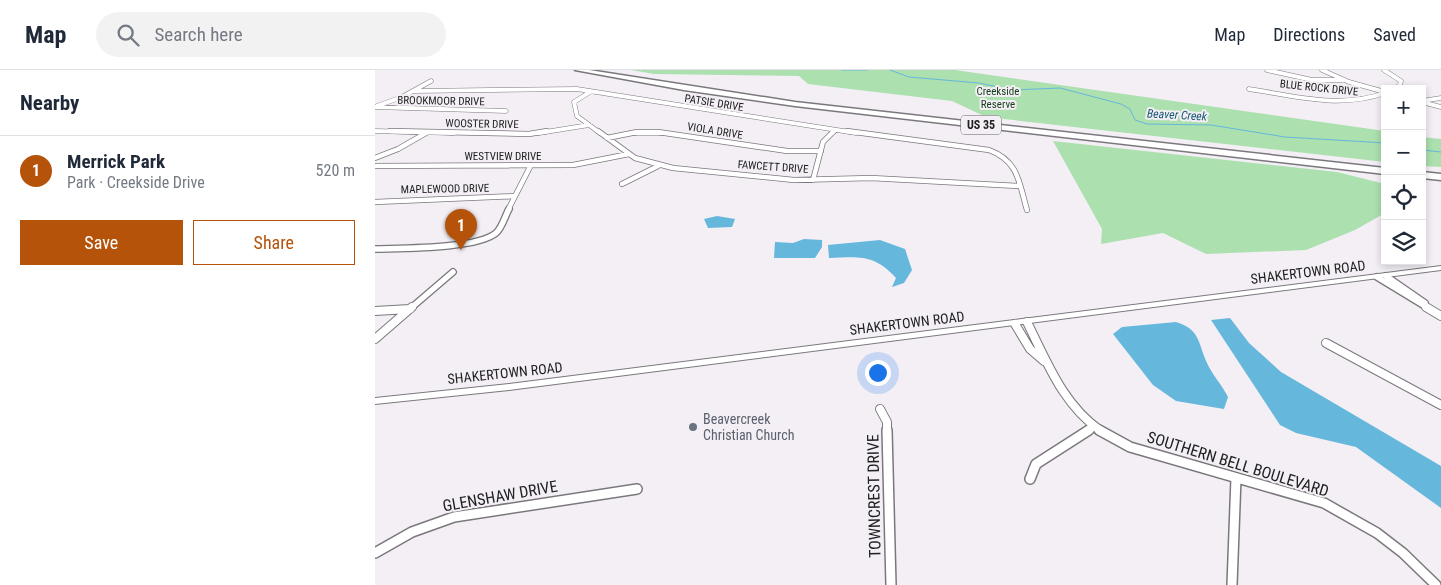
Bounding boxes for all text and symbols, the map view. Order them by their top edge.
search box [96,12,446,57]
text: Map [25,21,66,49]
icon: search [114,21,142,49]
text: Search here [154,23,243,46]
text: Map [1214,24,1245,45]
text: Directions [1273,24,1345,45]
text: Saved [1373,24,1416,45]
street label: BLUE ROCK DRIVE [1279,77,1359,99]
park label: Creekside Reserve [977,85,1019,111]
map controls [1381,85,1426,265]
button: + [1381,85,1426,130]
text: Nearby [20,91,79,115]
street label: PATSIE DRIVE [684,92,745,114]
street label: BROOKMOOR DRIVE [397,94,485,108]
water label: Beaver Creek [1147,106,1208,124]
road number: US 35 [961,116,1001,134]
street label: WOOSTER DRIVE [445,117,519,131]
street label: VIOLA DRIVE [686,120,744,142]
button: − [1381,130,1426,175]
text: Merrick Park [67,150,165,173]
street label: WESTVIEW DRIVE [464,150,542,163]
street label: FAWCETT DRIVE [737,158,809,176]
text: 1 [32,161,40,180]
text: 520 m [316,161,355,180]
text: Park · Creekside Drive [67,173,205,192]
button: locate [1381,175,1426,220]
street label: MAPLEWOOD DRIVE [401,182,490,196]
pin: 1 [445,209,477,250]
button: Save [20,220,183,265]
button: Share [193,220,355,265]
button: layers [1381,220,1426,265]
street label: SHAKERTOWN ROAD [1250,257,1366,287]
street label: SHAKERTOWN ROAD [849,308,965,338]
street label: SHAKERTOWN ROAD [447,359,563,387]
your location [865,360,891,386]
place label: Beavercreek Christian Church [703,411,794,443]
marker: Beavercreek Christian Church [687,421,699,433]
street label: SOUTHERN BELL BOULEVARD [1145,427,1331,501]
street label: TOWNCREST DRIVE [863,434,885,558]
street label: GLENSHAW DRIVE [441,477,559,515]

